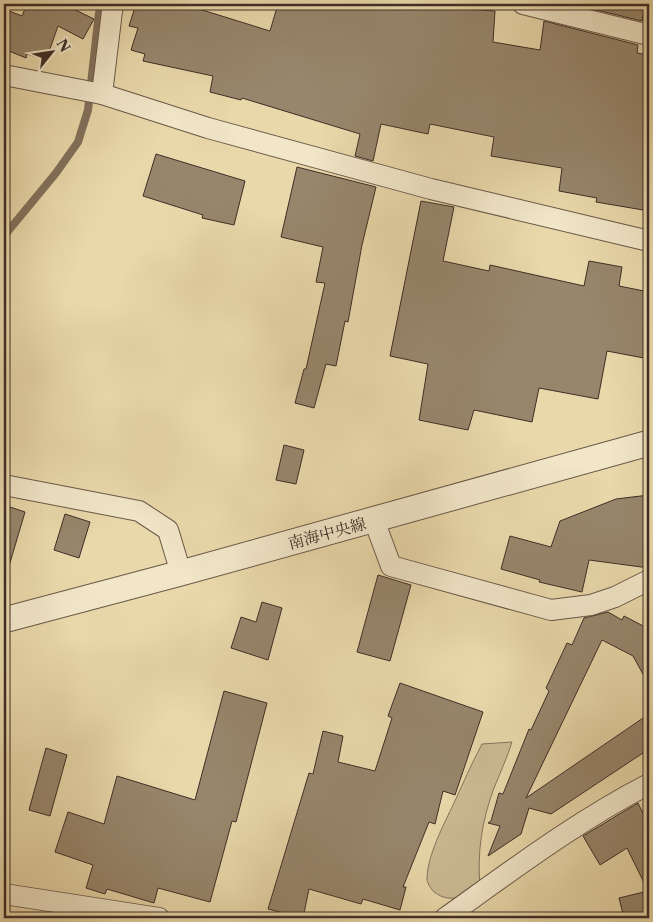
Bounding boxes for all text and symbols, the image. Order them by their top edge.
north arrow [28,28,78,78]
text: N [52,36,74,55]
street label: 南海中央線 [286,513,368,553]

